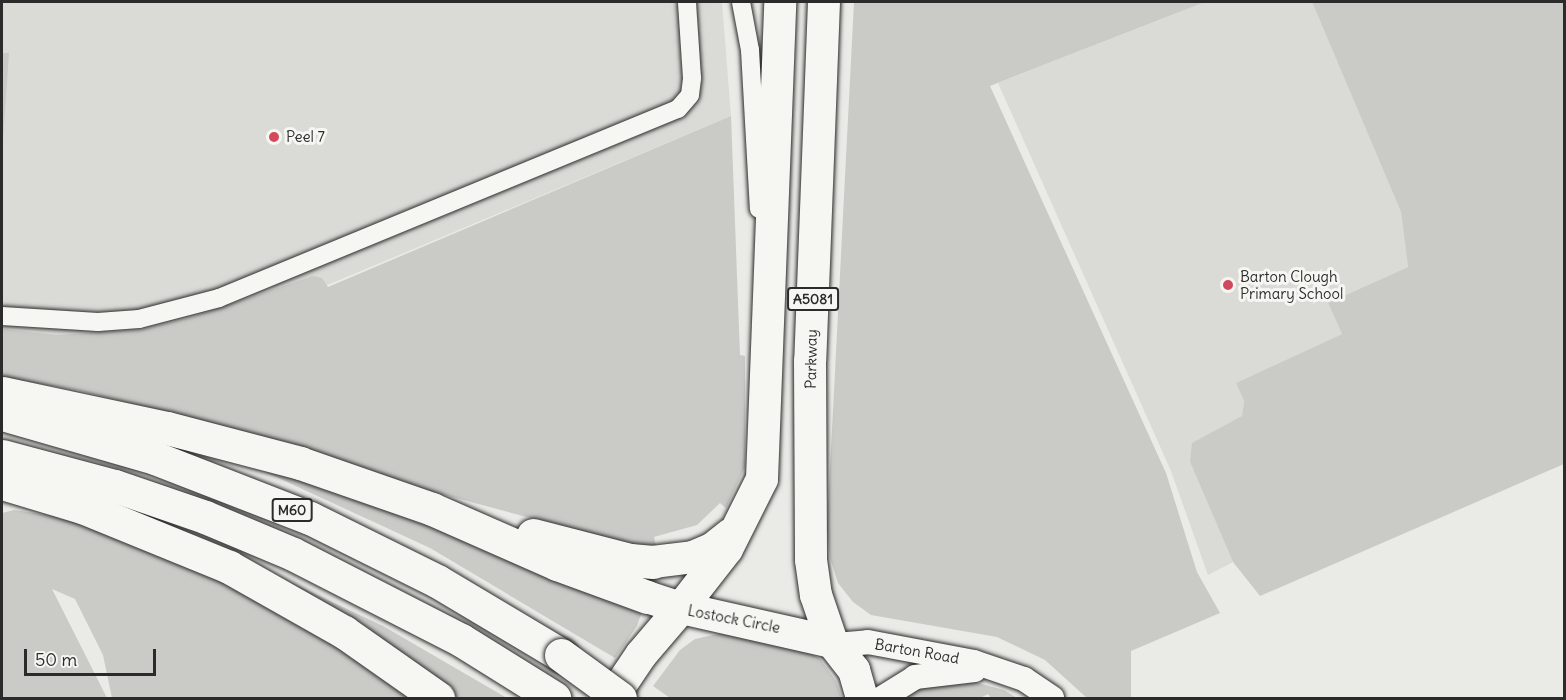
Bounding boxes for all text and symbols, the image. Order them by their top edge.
place label: Peel 7 [286,128,325,146]
marker: Peel 7 [267,130,281,144]
place label: Barton Clough Primary School [1240,267,1343,302]
marker: Barton Clough Primary School [1221,278,1235,292]
road number: A5081 [786,288,840,310]
street label: Parkway [801,329,821,389]
road number: M60 [271,499,313,521]
street label: Lostock Circle [686,601,782,637]
street label: Barton Road [873,635,961,667]
scale bar [27,637,159,675]
text: 50 m [35,648,77,671]

